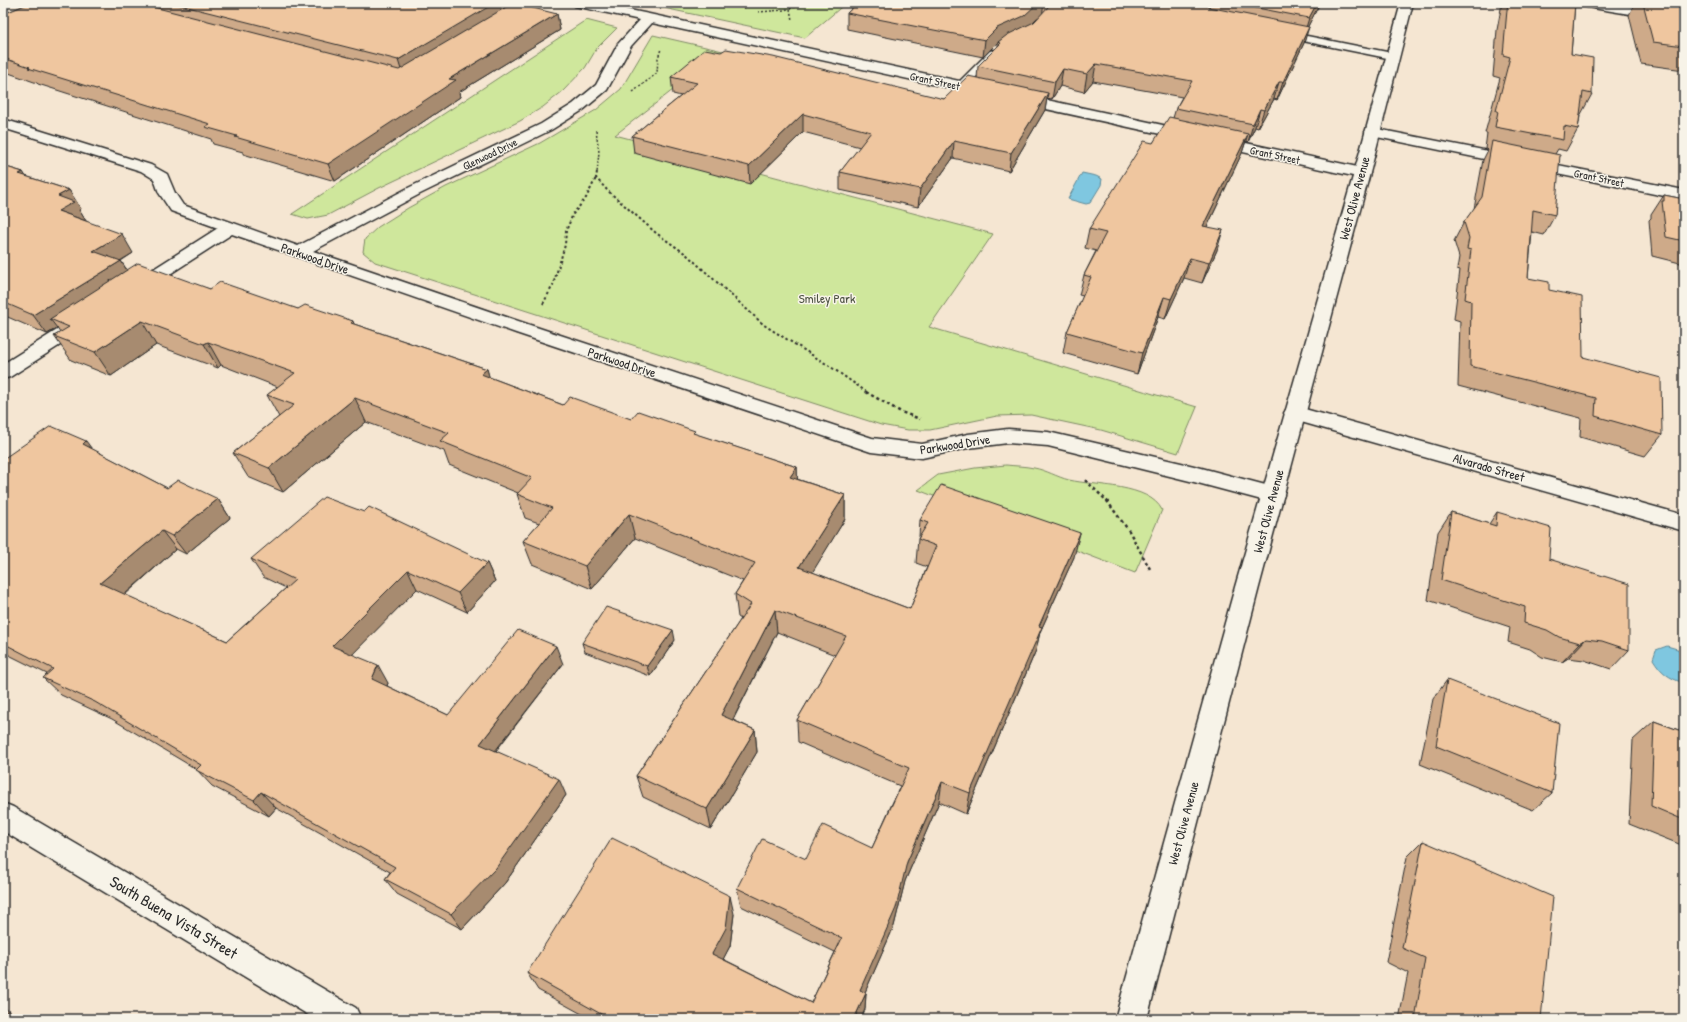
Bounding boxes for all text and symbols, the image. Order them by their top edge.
street label: Grant Street [909,69,961,93]
street label: Glenwood Drive [460,134,520,173]
street label: Grant Street [1249,143,1301,167]
street label: West Olive Avenue [1334,154,1374,242]
street label: Grant Street [1573,166,1625,190]
street label: Parkwood Drive [279,238,351,278]
park label: Smiley Park [799,289,856,307]
street label: Parkwood Drive [586,343,658,381]
street label: Parkwood Drive [919,430,991,458]
street label: Alvarado Street [1451,448,1527,486]
street label: West Olive Avenue [1248,467,1288,555]
street label: West Olive Avenue [1163,779,1203,867]
street label: South Buena Vista Street [106,870,242,964]

